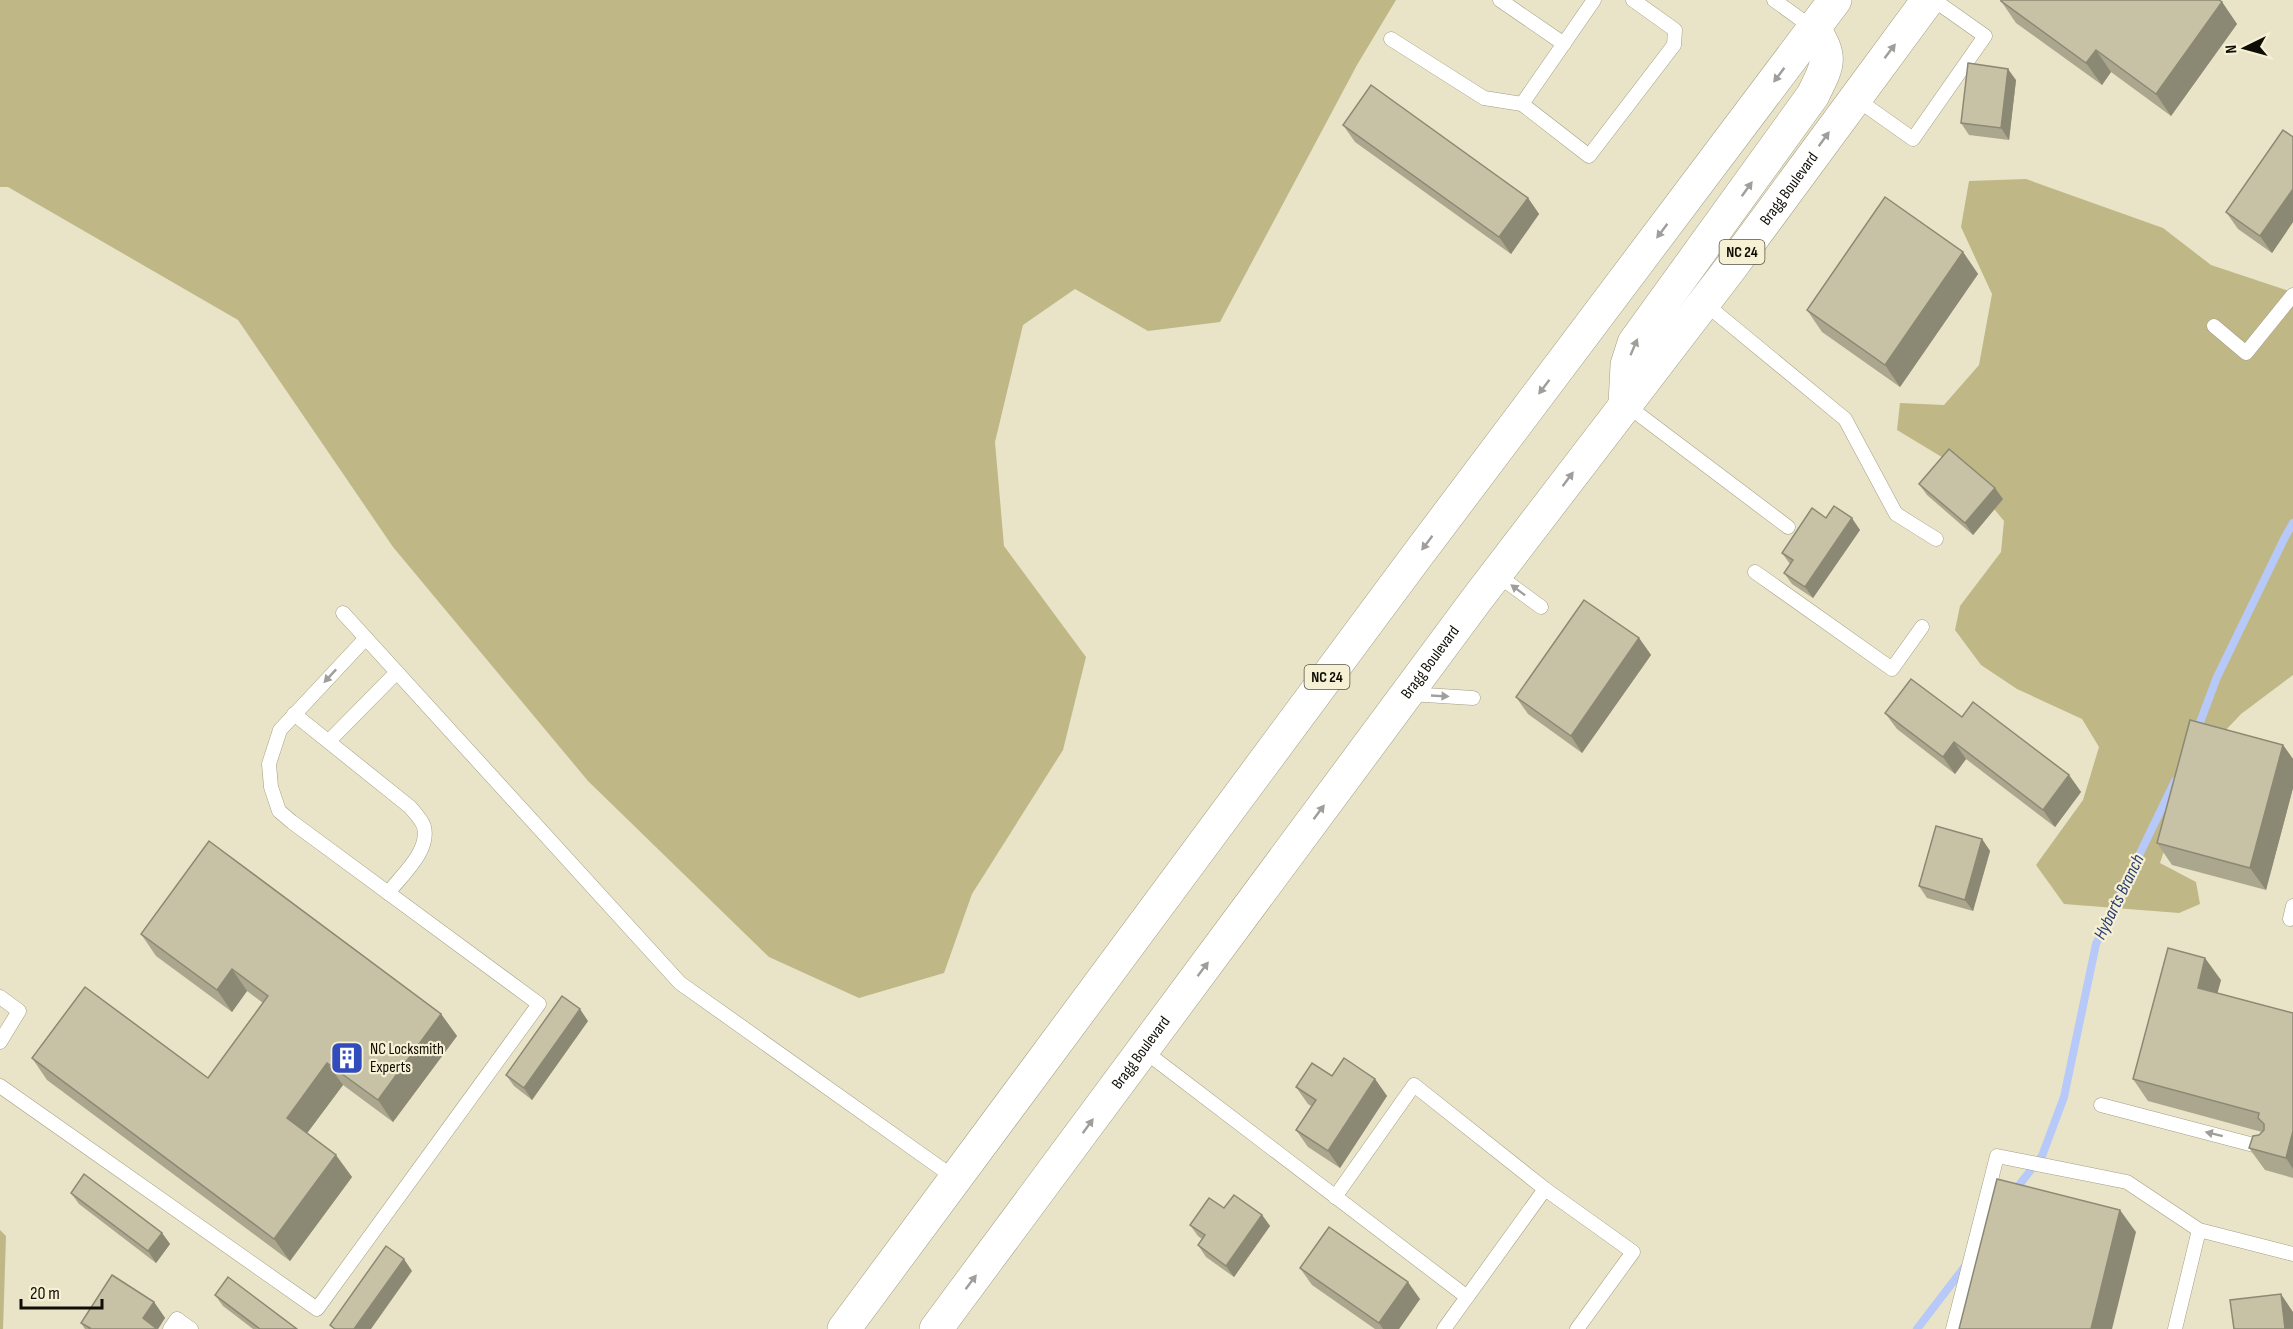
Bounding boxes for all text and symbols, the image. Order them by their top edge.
north arrow [2215,18,2275,78]
one-way arrow [1883,43,1896,59]
text: N [2222,44,2241,54]
one-way arrow [1773,67,1785,83]
one-way arrow [1818,131,1830,147]
street label: Bragg Boulevard [1756,149,1822,229]
one-way arrow [1741,181,1753,197]
one-way arrow [1655,223,1668,239]
road number: NC 24 [1720,240,1764,264]
one-way arrow [1629,337,1639,355]
one-way arrow [1539,379,1551,394]
one-way arrow [1562,471,1575,487]
one-way arrow [1421,534,1433,550]
one-way arrow [1511,584,1527,596]
street label: Bragg Boulevard [1397,622,1463,702]
road number: NC 24 [1304,665,1350,689]
one-way arrow [323,669,337,684]
one-way arrow [1430,692,1449,701]
one-way arrow [1313,804,1326,820]
water label: Hybarts Branch [2089,851,2149,943]
one-way arrow [1197,961,1209,976]
street label: Bragg Boulevard [1108,1012,1174,1093]
building icon: NC Locksmith Experts [329,1040,365,1076]
place label: NC Locksmith Experts [370,1040,444,1077]
one-way arrow [1081,1118,1093,1133]
one-way arrow [2205,1129,2223,1138]
scale bar [21,1272,102,1310]
one-way arrow [965,1274,977,1290]
text: 20 m [30,1283,60,1304]

